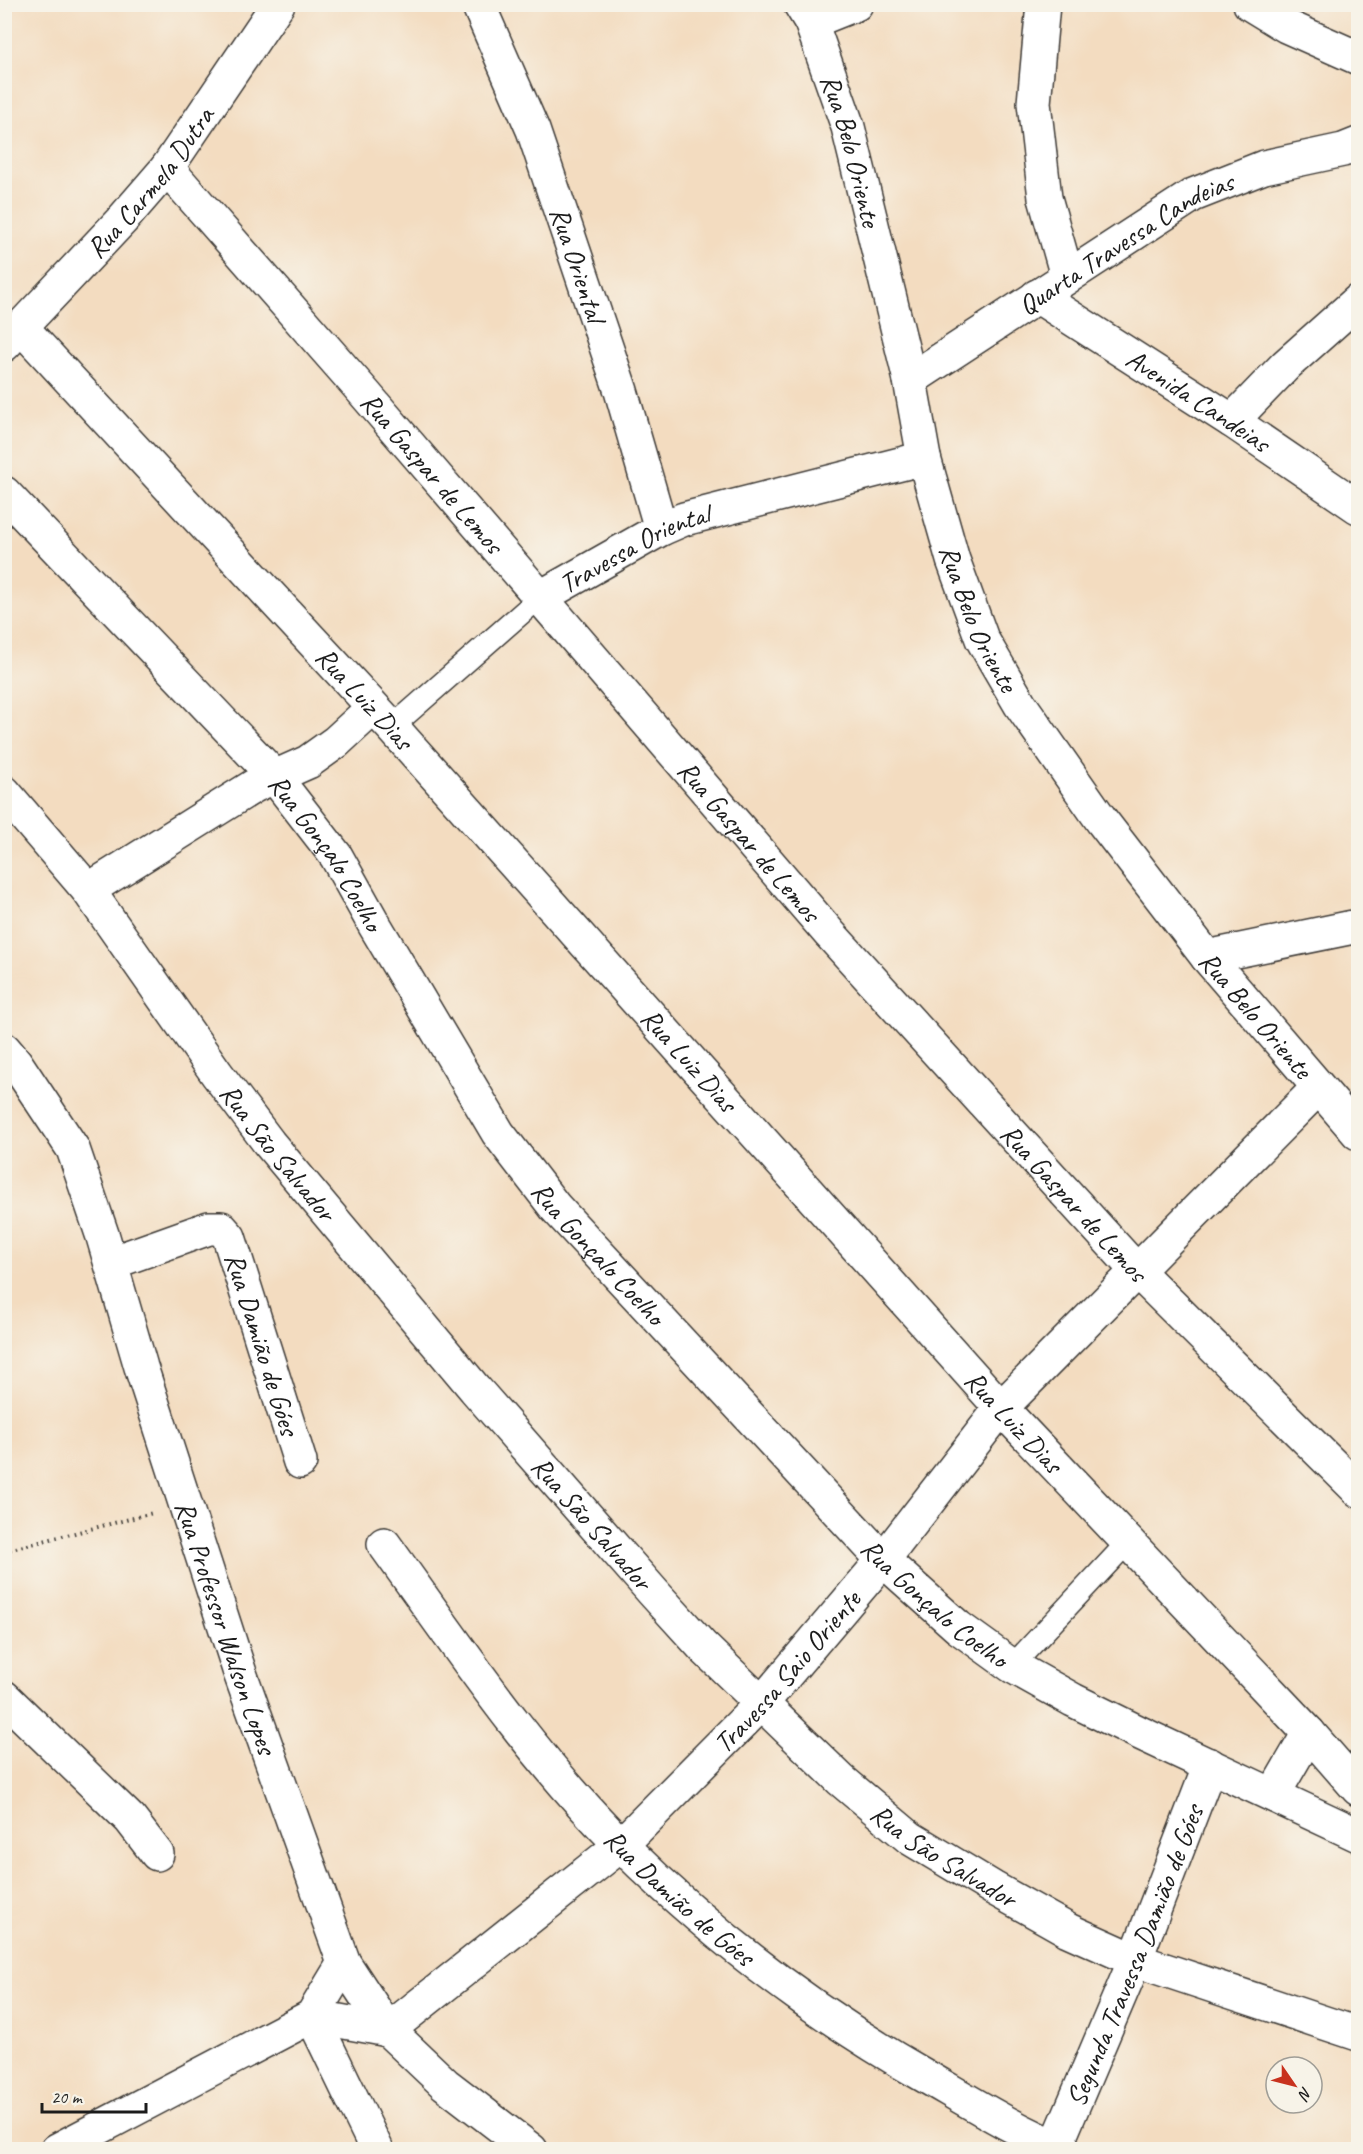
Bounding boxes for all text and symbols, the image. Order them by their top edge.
street label: Rua Belo Oriente [813,69,890,232]
street label: Rua Carmela Dutra [78,98,222,265]
street label: Quarta Travessa Candeias [1011,163,1240,322]
street label: Rua Oriental [543,202,615,331]
street label: Avenida Candeias [1120,340,1279,461]
street label: Rua Gaspar de Lemos [354,384,513,562]
street label: Travessa Oriental [553,495,718,601]
street label: Rua Belo Oriente [932,541,1027,700]
street label: Rua Luiz Dias [309,639,423,759]
street label: Rua Gaspar de Lemos [671,753,830,930]
street label: Rua Gonçalo Coelho [261,767,393,939]
street label: Rua Belo Oriente [1192,944,1322,1087]
street label: Rua Luiz Dias [634,1000,747,1121]
street label: Rua São Salvador [213,1076,346,1230]
street label: Rua Gaspar de Lemos [993,1116,1157,1291]
street label: Rua Gonçalo Coelho [524,1174,675,1334]
street label: Rua Damião de Góes [218,1248,309,1442]
street label: Rua Luiz Dias [958,1363,1072,1482]
street label: Rua São Salvador [524,1449,662,1599]
street label: Rua Professor Walson Lopes [168,1496,286,1761]
street label: Rua Gonçalo Coelho [854,1531,1018,1677]
street label: Travessa Saio Oriente [705,1581,869,1760]
street label: Rua São Salvador [864,1795,1025,1916]
street label: Segunda Travessa Damião de Góes [1058,1798,1211,2111]
street label: Rua Damião de Góes [597,1821,763,1975]
north arrow [1264,2055,1324,2115]
scale bar [42,2076,146,2114]
text: N [1293,2083,1317,2105]
text: 20 m [51,2086,84,2108]

